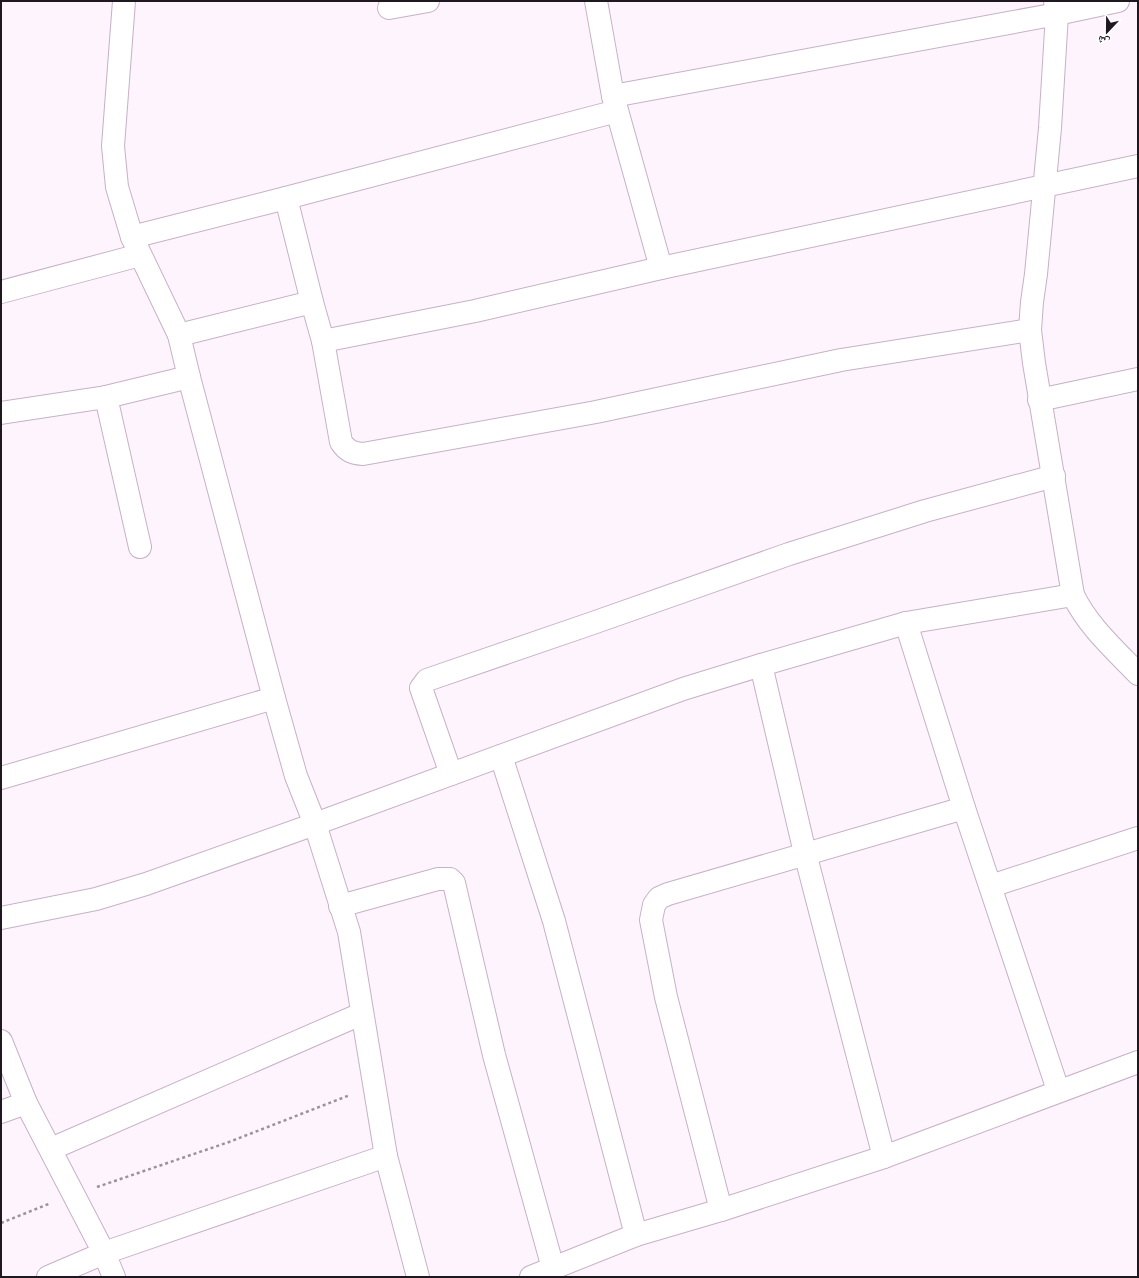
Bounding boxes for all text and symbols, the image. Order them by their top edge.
north arrow [1087,12,1127,52]
text: ش [1095,32,1112,49]

